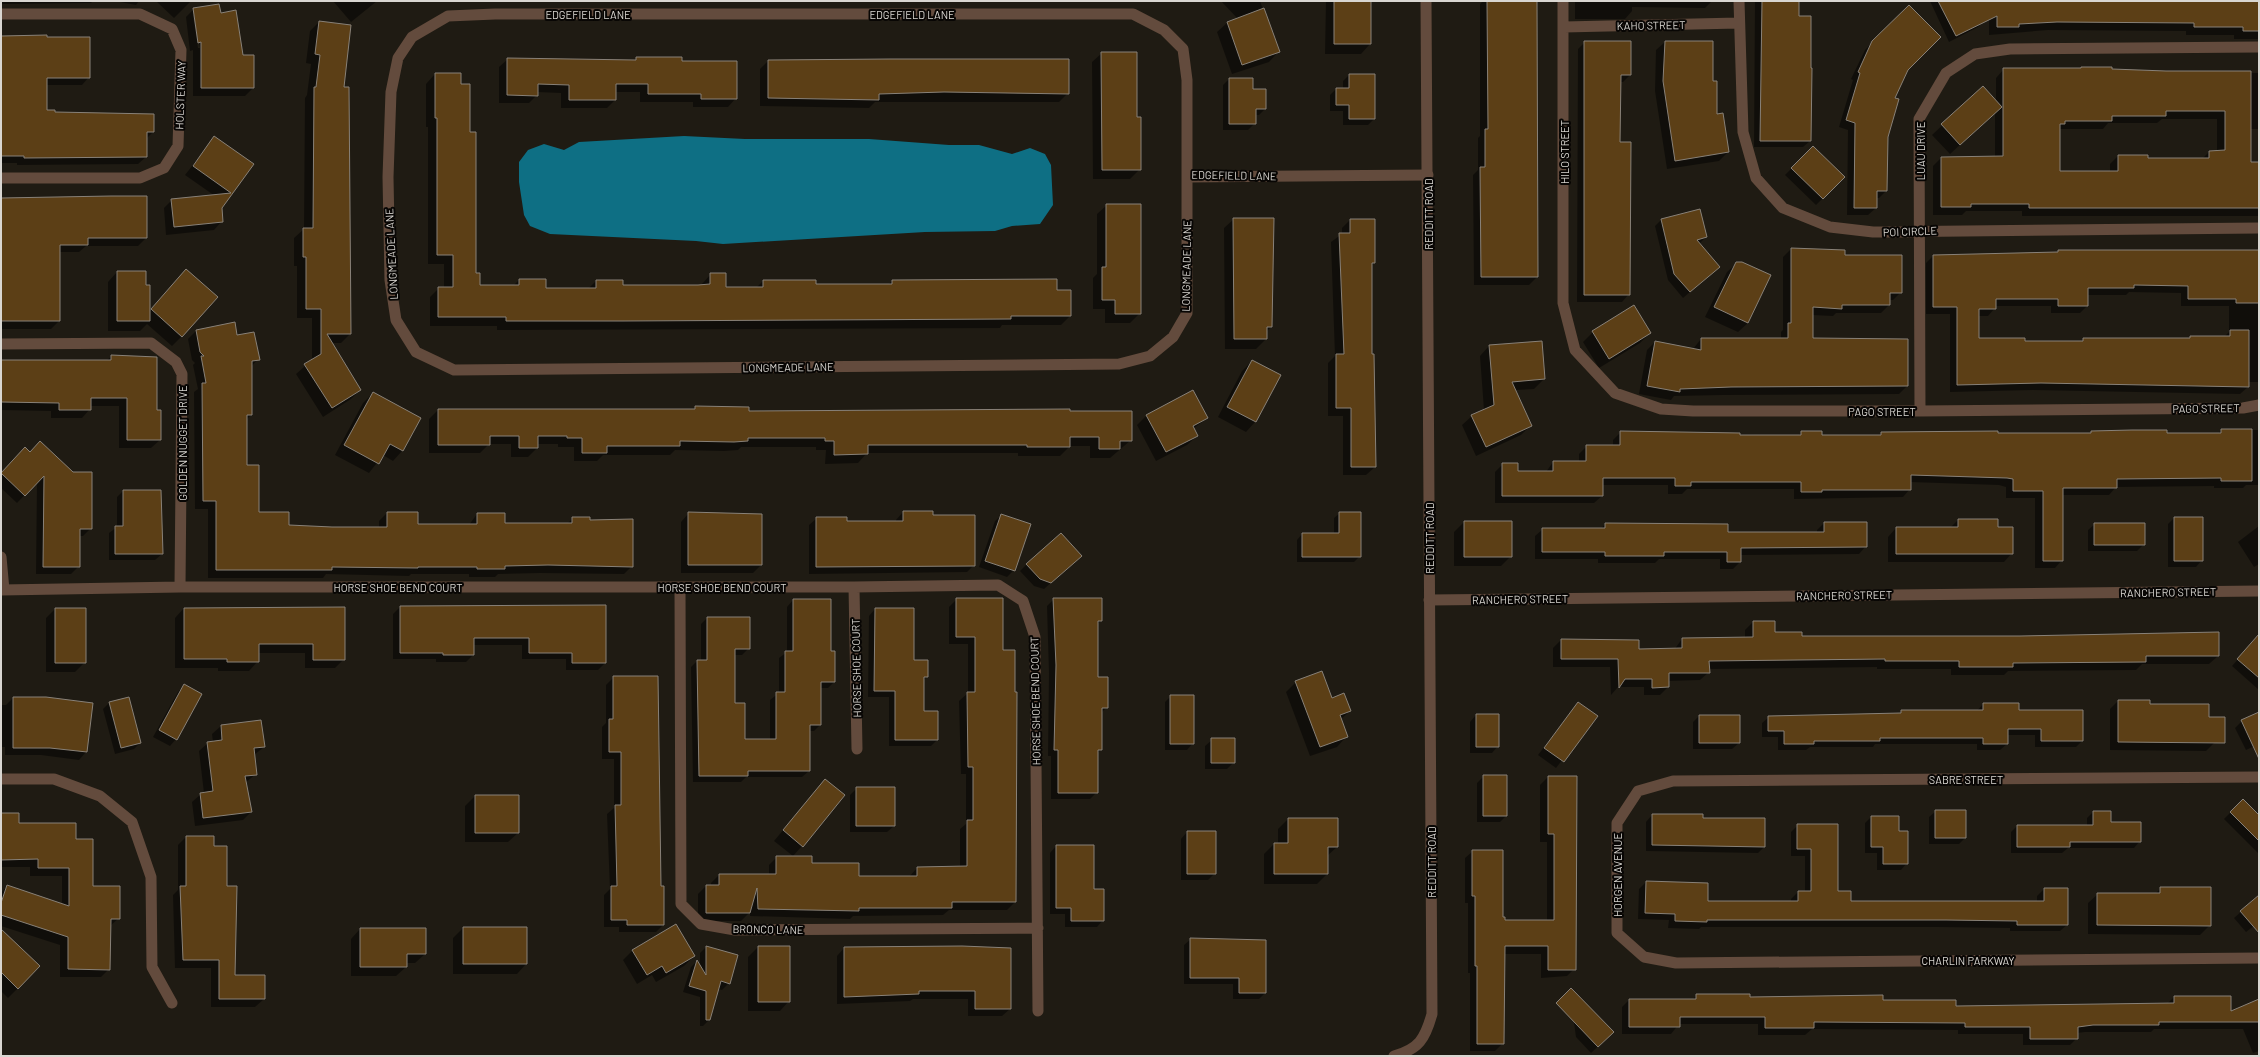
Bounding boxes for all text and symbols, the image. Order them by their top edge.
street label: EDGEFIELD LANE [545,8,631,21]
street label: EDGEFIELD LANE [869,8,955,21]
street label: KAHO STREET [1617,18,1685,32]
street label: HOLSTER WAY [172,60,188,130]
street label: HILO STREET [1558,120,1571,184]
street label: LUAU DRIVE [1914,121,1927,180]
street label: EDGEFIELD LANE [1191,168,1277,182]
street label: REDDITT ROAD [1422,178,1435,250]
street label: LONGMEADE LANE [382,208,400,300]
street label: LONGMEADE LANE [1179,220,1193,312]
street label: POI CIRCLE [1883,224,1938,238]
street label: LONGMEADE LANE [742,360,834,374]
street label: GOLDEN NUGGET DRIVE [176,385,189,501]
street label: PAGO STREET [2172,401,2240,415]
street label: PAGO STREET [1848,405,1916,418]
street label: REDDITT ROAD [1423,502,1436,574]
street label: HORSE SHOE BEND COURT [334,581,462,594]
street label: HORSE SHOE BEND COURT [658,581,786,594]
street label: RANCHERO STREET [2120,585,2216,599]
street label: RANCHERO STREET [1796,588,1892,602]
street label: RANCHERO STREET [1472,592,1568,606]
street label: HORSE SHOE COURT [849,618,863,718]
street label: HORSE SHOE BEND COURT [1027,636,1043,766]
street label: SABRE STREET [1929,773,2003,786]
street label: REDDITT ROAD [1425,826,1438,898]
street label: HORGEN AVENUE [1611,833,1624,917]
street label: BRONCO LANE [732,922,804,936]
street label: CHARLIN PARKWAY [1921,954,2015,967]

